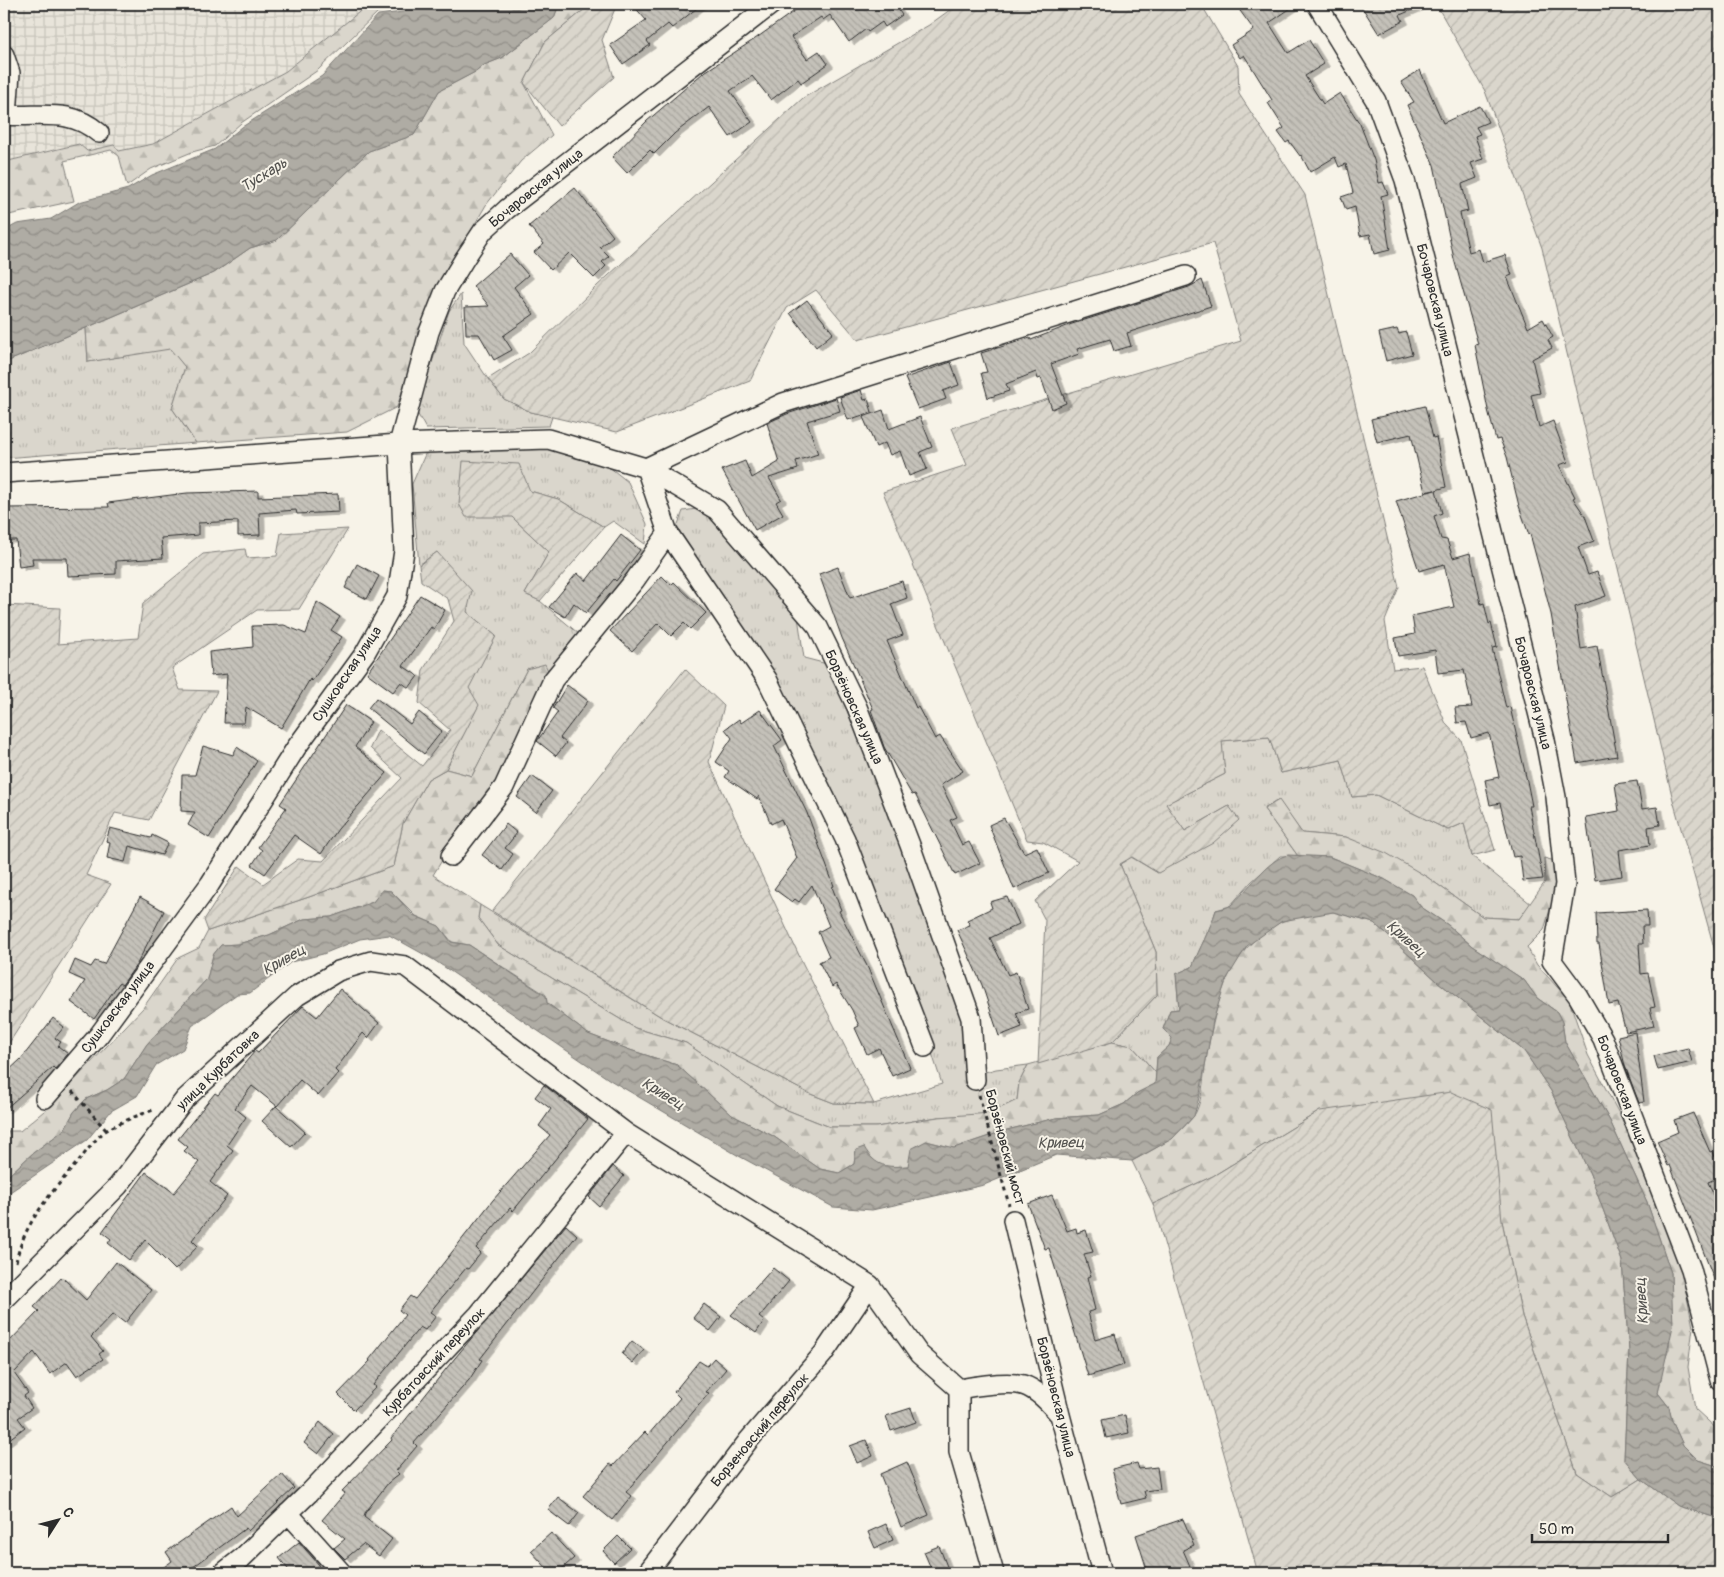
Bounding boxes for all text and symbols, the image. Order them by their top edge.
street label: Бочаровская улица [486,145,586,231]
water label: Тускарь [237,153,291,197]
street label: Бочаровская улица [1413,242,1457,358]
street label: Сушковская улица [309,623,385,725]
street label: Бочаровская улица [1511,635,1555,751]
street label: Борзёновская улица [821,647,887,767]
water label: Кривец [1382,916,1430,962]
water label: Кривец [259,940,309,980]
street label: Сушковская улица [78,957,158,1057]
street label: улица Курбатовка [172,1026,263,1114]
street label: Бочаровская улица [1593,1033,1651,1147]
water label: Кривец [638,1074,688,1115]
street label: Борзёновский мост [981,1087,1029,1207]
water label: Кривец [1038,1133,1085,1153]
water label: Кривец [1631,1277,1653,1325]
street label: Курбатовский переулок [379,1304,489,1420]
street label: Борзёновская улица [1033,1335,1079,1459]
street label: Борзеновский переулок [707,1370,813,1490]
north arrow [32,1494,82,1544]
text: С [59,1504,78,1521]
scale bar [1532,1512,1668,1544]
text: 50 m [1539,1520,1574,1539]

